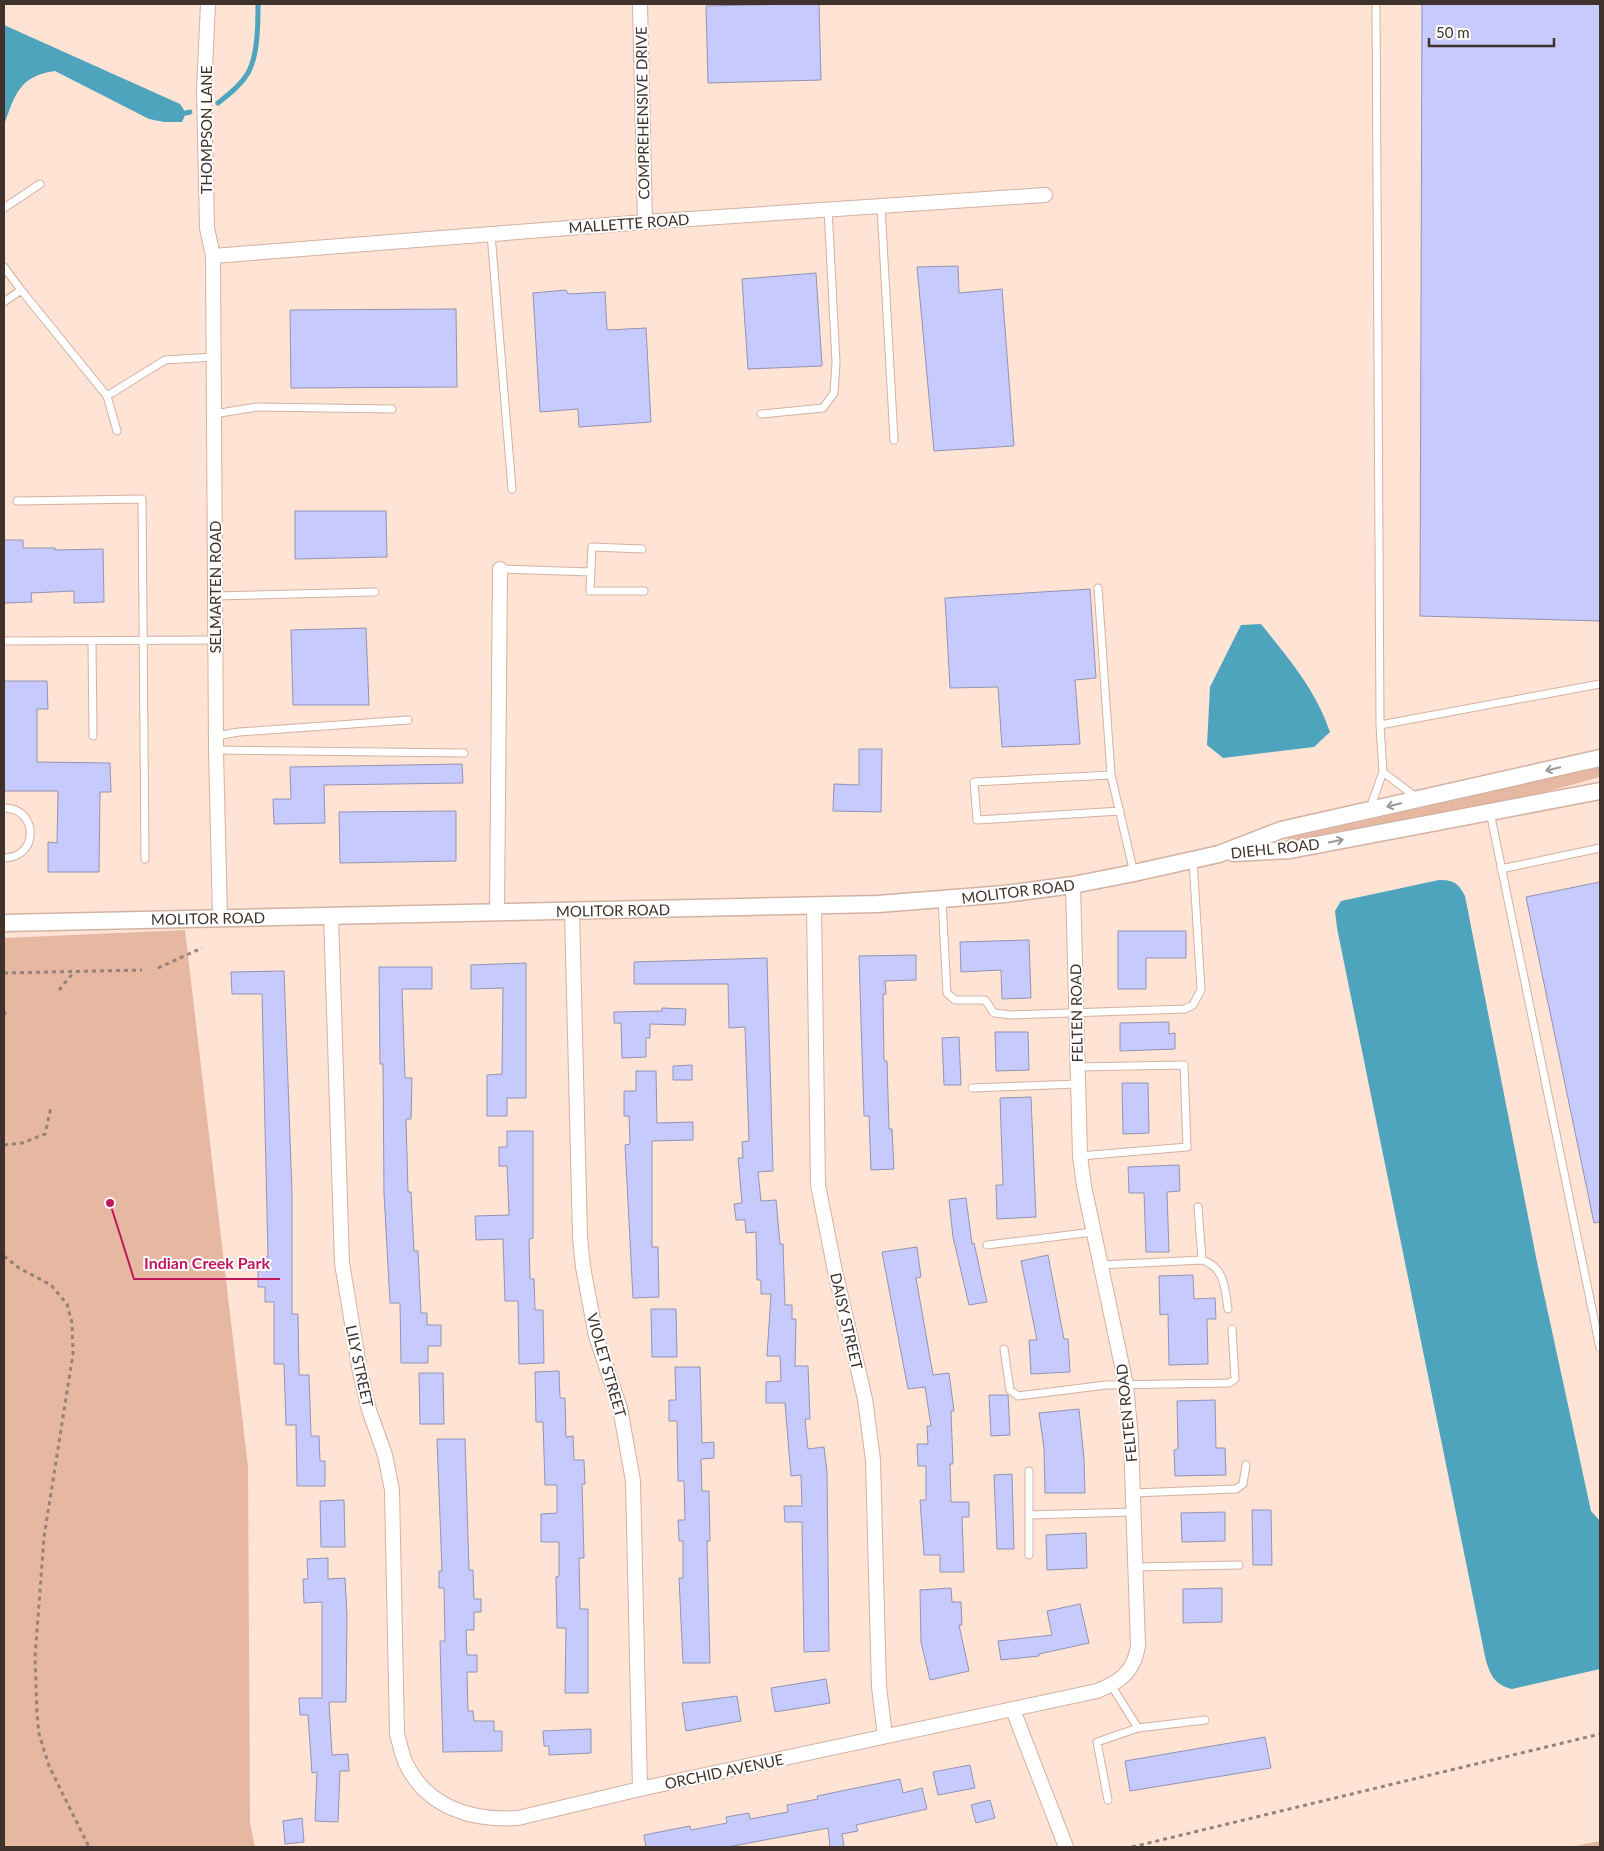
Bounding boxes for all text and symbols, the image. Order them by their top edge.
scale bar [1429,15,1554,47]
text: 50 m [1436,23,1470,41]
street label: COMPREHENSIVE DRIVE [631,26,653,200]
street label: THOMPSON LANE [197,66,215,194]
street label: MALLETTE ROAD [568,210,690,236]
street label: SELMARTEN ROAD [206,520,224,654]
one-way arrow [1545,765,1561,774]
one-way arrow [1387,801,1403,810]
street label: DIEHL ROAD [1230,834,1320,862]
one-way arrow [1328,836,1344,845]
street label: MOLITOR ROAD [960,875,1076,907]
street label: MOLITOR ROAD [556,900,670,920]
street label: MOLITOR ROAD [151,908,265,928]
street label: FELTEN ROAD [1066,963,1086,1063]
callout: Indian Creek Park [134,1248,280,1279]
text: Indian Creek Park [144,1253,270,1272]
street label: DAISY STREET [827,1271,867,1371]
street label: VIOLET STREET [584,1311,631,1419]
street label: LILY STREET [343,1323,377,1409]
street label: FELTEN ROAD [1112,1363,1140,1463]
street label: ORCHID AVENUE [663,1750,785,1792]

